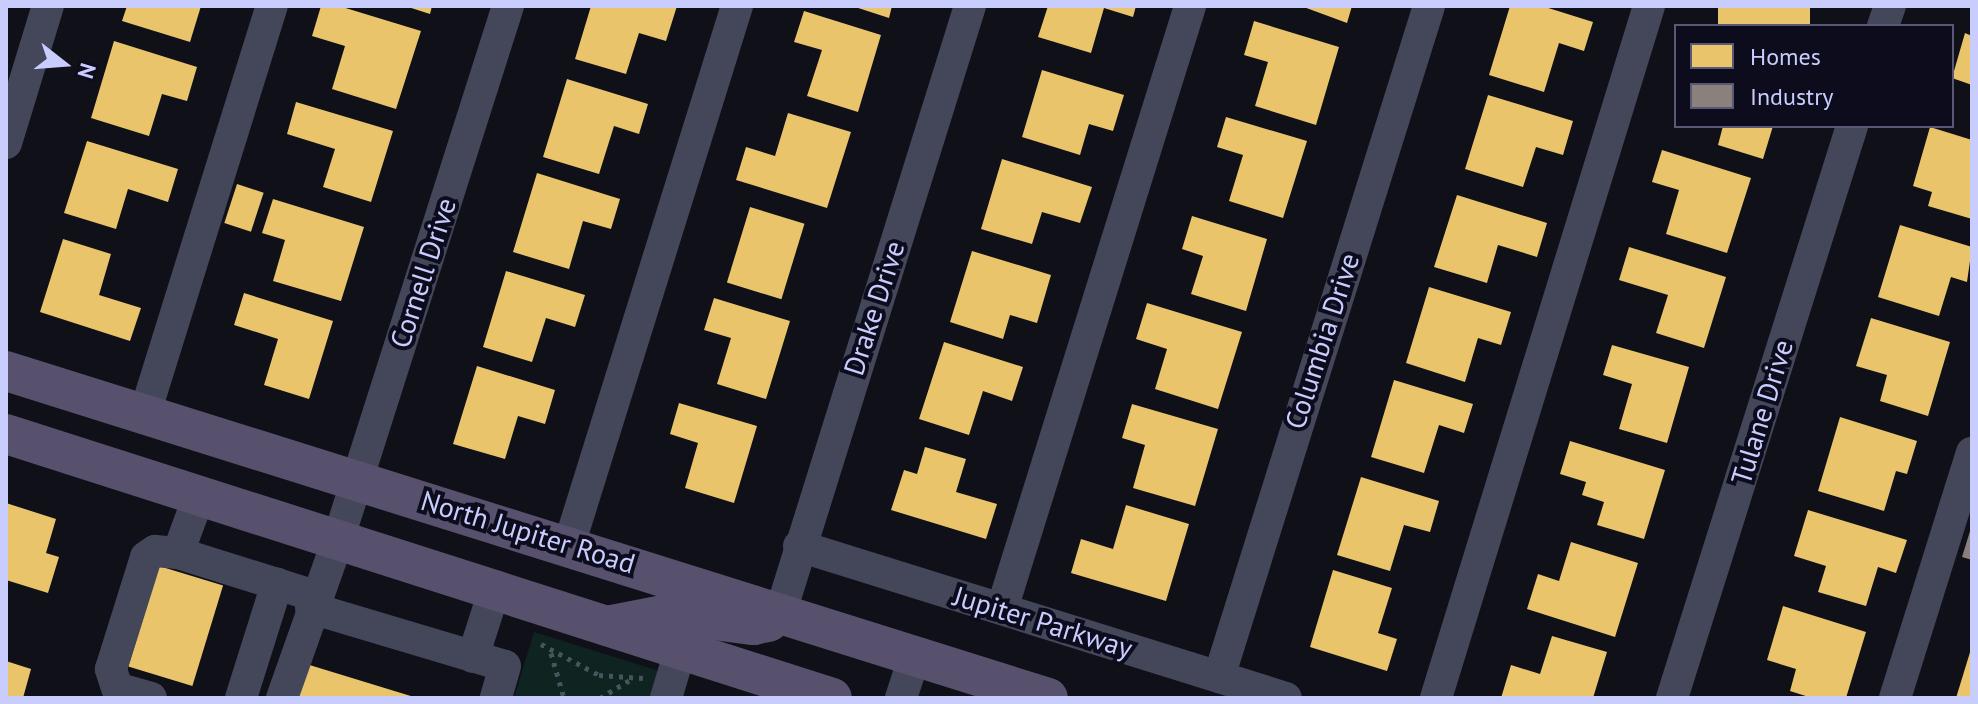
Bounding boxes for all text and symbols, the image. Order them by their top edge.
north arrow [24,24,104,104]
legend [1674,24,1954,128]
text: Homes [1750,41,1821,72]
text: N [71,60,102,82]
text: Industry [1750,81,1834,112]
street label: Cornell Drive [383,194,463,352]
street label: Drake Drive [837,237,911,379]
street label: Columbia Drive [1278,249,1366,433]
street label: Tulane Drive [1724,336,1800,488]
street label: North Jupiter Road [417,483,639,581]
street label: Jupiter Parkway [949,579,1137,665]

